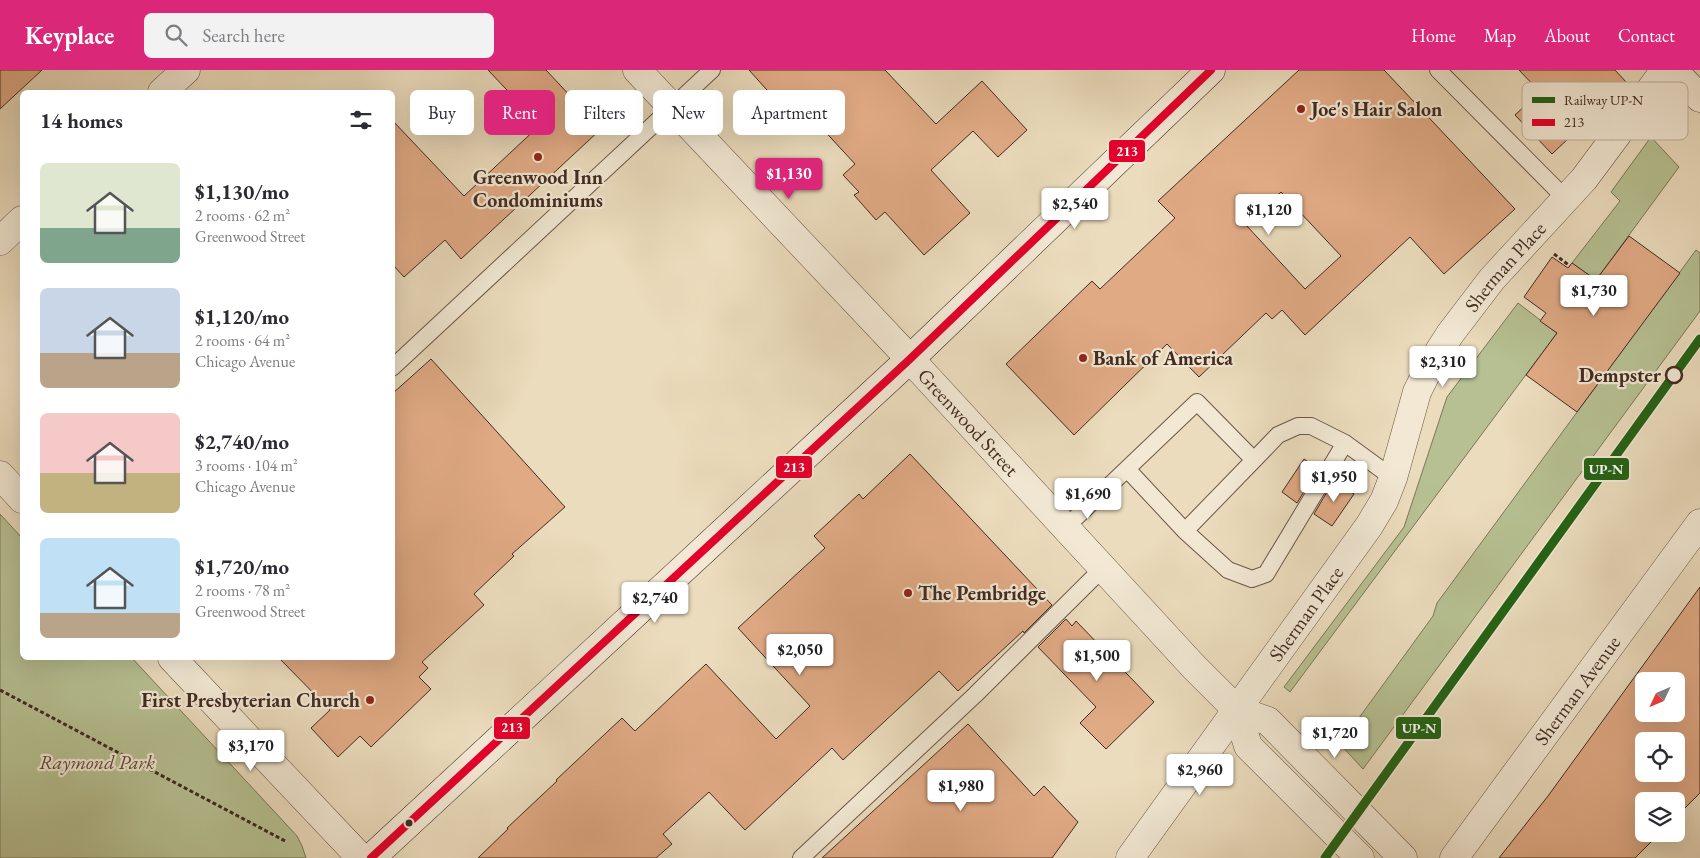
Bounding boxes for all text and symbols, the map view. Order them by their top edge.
search box [144,13,494,58]
text: Keyplace [25,20,114,51]
icon: search [162,21,190,49]
text: Search here [202,23,285,48]
text: Home [1411,24,1456,47]
text: Map [1484,24,1516,47]
text: About [1544,24,1590,47]
text: Contact [1618,24,1675,47]
legend [1522,82,1688,140]
chip: Buy [410,90,474,135]
chip: Rent [484,90,555,135]
chip: Filters [565,90,643,135]
chip: New [653,90,723,135]
chip: Apartment [733,90,845,135]
text: Railway UP-N [1564,91,1643,109]
place label: Joe's Hair Salon [1309,96,1442,122]
marker: Joe's Hair Salon [1295,103,1307,115]
icon: filters [347,106,375,134]
text: 14 homes [40,107,123,134]
text: 213 [1564,113,1584,131]
line badge: 213 [1108,139,1146,163]
text: 213 [1116,142,1138,160]
marker: Greenwood Inn Condominiums [532,151,544,163]
pin: $1,130 [748,158,830,200]
text: $1,130 [766,163,812,184]
place label: Greenwood Inn Condominiums [473,164,603,213]
text: $1,130/mo [195,178,289,205]
icon: home [80,183,140,243]
pin: $2,540 [1034,188,1116,230]
text: $2,540 [1052,193,1098,214]
pin: $1,120 [1228,194,1310,236]
text: $1,120 [1246,199,1292,220]
text: 2 rooms · 62 m² [195,205,290,226]
street label: Sherman Place [1459,216,1552,317]
text: Greenwood Street [195,226,305,247]
pin: $1,730 [1553,274,1635,317]
text: $1,730 [1571,280,1617,301]
text: $1,120/mo [195,303,289,330]
icon: home [80,308,140,368]
text: 2 rooms · 64 m² [195,330,290,351]
place label: Bank of America [1093,345,1233,371]
pin: $2,310 [1402,346,1484,388]
text: Chicago Avenue [195,351,295,372]
text: $2,310 [1420,351,1466,372]
marker: Bank of America [1077,352,1089,364]
place label: Dempster [1579,362,1662,388]
street label: Greenwood Street [912,363,1025,482]
marker: Dempster [1665,366,1683,384]
text: $2,740/mo [195,428,289,455]
icon: home [80,433,140,493]
text: 3 rooms · 104 m² [195,455,298,476]
line badge: 213 [775,455,813,479]
line badge: UP-N [1583,457,1630,481]
text: 213 [783,458,805,476]
pin: $1,950 [1293,460,1375,503]
text: UP-N [1589,460,1624,478]
text: $1,950 [1311,466,1357,487]
text: Chicago Avenue [195,476,295,497]
pin: $1,690 [1047,478,1129,520]
text: $1,690 [1065,483,1111,504]
text: $1,720/mo [195,553,289,580]
icon: home [80,558,140,618]
street label: Sherman Place [1263,561,1349,667]
text: 2 rooms · 78 m² [195,580,290,601]
place label: The Pembridge [918,580,1046,606]
pin: $2,740 [614,582,696,624]
text: $2,740 [632,587,678,608]
marker: The Pembridge [902,587,914,599]
text: Greenwood Street [195,601,305,622]
street label: Sherman Avenue [1528,630,1626,750]
pin: $2,050 [759,634,841,676]
text: $2,050 [777,639,823,660]
pin: $1,500 [1056,640,1138,682]
text: $1,500 [1074,645,1120,666]
north arrow [1635,672,1685,722]
map controls [1635,672,1685,842]
place label: First Presbyterian Church [141,687,360,713]
marker: First Presbyterian Church [364,694,376,706]
line badge: 213 [493,716,531,740]
pin: $1,720 [1294,716,1376,759]
line badge: UP-N [1395,716,1442,740]
text: 213 [501,718,523,736]
text: UP-N [1402,719,1437,737]
text: $1,720 [1312,722,1358,743]
pin: $3,170 [210,730,292,772]
button: locate [1635,732,1685,782]
text: $3,170 [228,735,274,756]
park label: Raymond Park [39,749,155,775]
pin: $2,960 [1159,754,1241,796]
text: $2,960 [1177,759,1223,780]
pin: $1,980 [920,770,1002,812]
text: $1,980 [938,775,984,796]
button: layers [1635,792,1685,842]
unlabelled marker [404,818,414,828]

